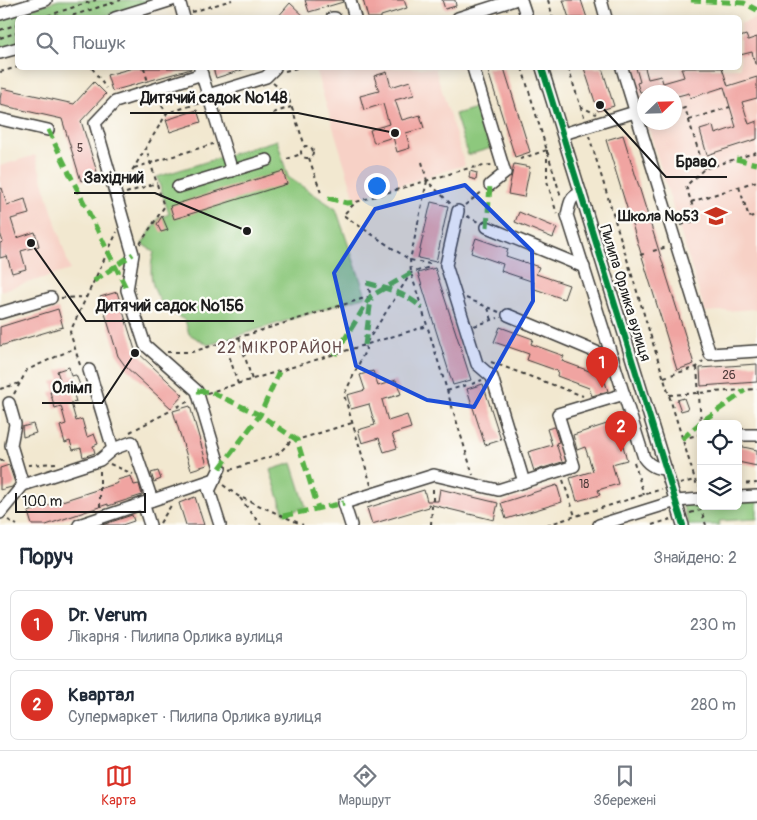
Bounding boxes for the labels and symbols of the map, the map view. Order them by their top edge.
callout: Дитячий садок №148 [130,82,298,113]
north arrow [637,85,682,130]
text: Дитячий садок №148 [139,88,288,108]
house number: 5 [77,141,83,156]
callout: Браво [666,146,727,177]
text: Браво [675,152,717,172]
callout: Західний [74,162,155,193]
text: Західний [84,168,144,188]
your location [364,173,390,199]
school or university icon: Школа №53 [703,203,729,229]
place label: Школа №53 [617,207,699,226]
street label: Пилипа Орлика вулиця [595,222,655,364]
callout: Дитячий садок №156 [86,290,254,321]
text: Дитячий садок №156 [95,296,244,316]
district label: 22 МІКРОРАЙОН [217,338,343,358]
pin: 1 [586,347,618,388]
house number: 26 [722,368,736,383]
callout: Олімп [42,372,102,403]
text: Олімп [52,378,92,398]
pin: 2 [605,411,637,452]
house number: 18 [579,477,589,492]
scale bar [15,490,146,513]

